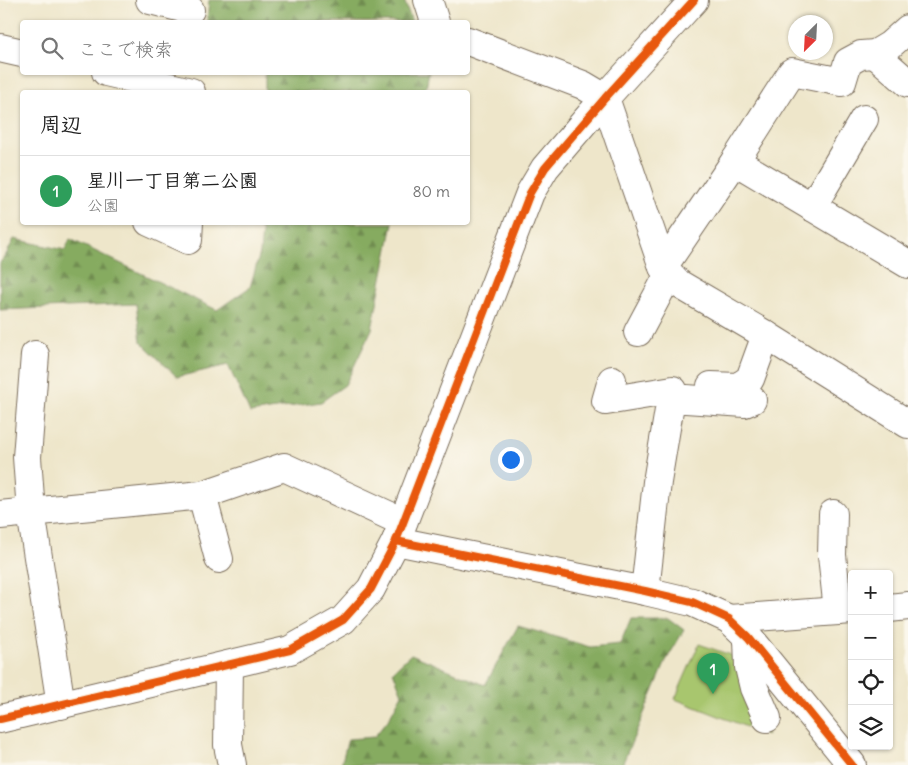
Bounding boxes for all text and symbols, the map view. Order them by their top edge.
north arrow [788,15,833,60]
search box [20,20,470,75]
icon: search [38,34,66,62]
text: ここで検索 [78,37,173,61]
text: 周辺 [40,111,82,138]
text: 星川一丁目第二公園 [87,168,258,192]
text: 1 [53,181,59,201]
text: 80 m [412,181,450,201]
text: 公園 [87,195,119,215]
your location [498,447,524,473]
map controls [848,570,893,750]
button: + [848,570,893,615]
button: − [848,615,893,660]
pin: 1 [697,653,729,694]
button: locate [848,660,893,705]
button: layers [848,705,893,750]

